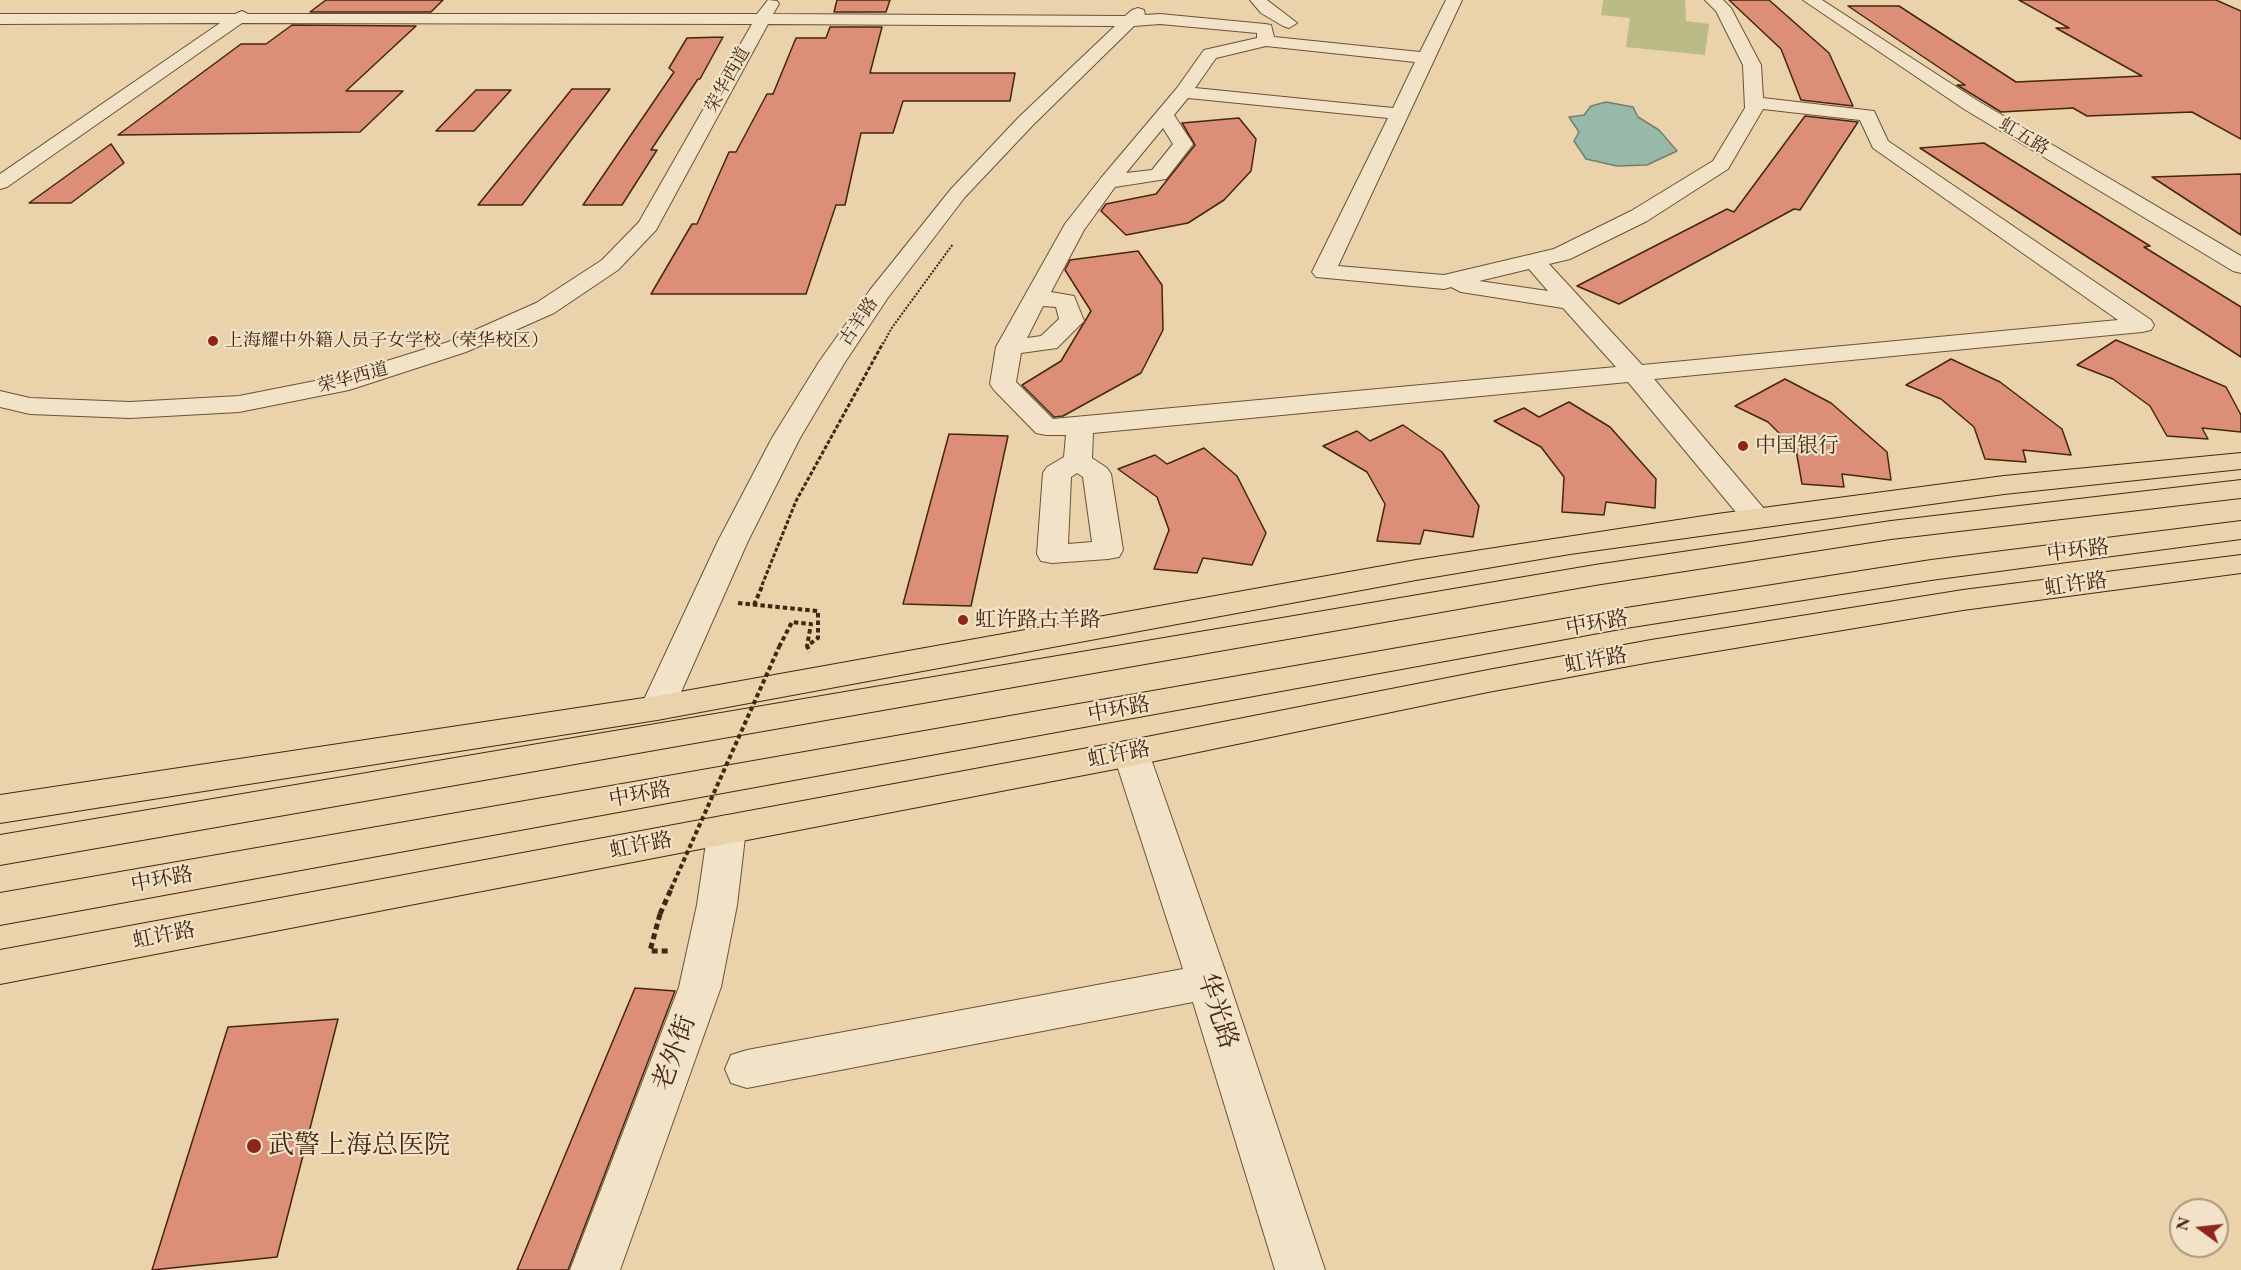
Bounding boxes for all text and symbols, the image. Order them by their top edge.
street label: 荣华西道 [701,43,755,117]
street label: 虹五路 [1995,114,2053,160]
street label: 古羊路 [835,294,883,350]
place label: 上海耀中外籍人员子女学校（荣华校区） [225,330,549,352]
marker: 上海耀中外籍人员子女学校（荣华校区） [206,334,220,348]
street label: 荣华西道 [315,358,391,398]
place label: 中国银行 [1755,433,1839,459]
marker: 中国银行 [1736,439,1750,453]
street label: 中环路 [2045,535,2111,567]
street label: 虹许路 [2043,568,2109,602]
street label: 中环路 [1564,606,1630,642]
place label: 虹许路古羊路 [975,607,1101,633]
marker: 虹许路古羊路 [956,613,970,627]
street label: 虹许路 [1563,643,1629,679]
street label: 中环路 [1086,692,1152,728]
street label: 虹许路 [1086,737,1152,773]
street label: 中环路 [607,777,673,813]
street label: 虹许路 [608,828,674,864]
street label: 中环路 [129,862,195,898]
street label: 虹许路 [131,918,197,954]
street label: 华光路 [1190,969,1244,1053]
street label: 老外街 [647,1011,703,1095]
place label: 武警上海总医院 [268,1130,450,1162]
marker: 武警上海总医院 [245,1137,263,1155]
north arrow [2169,1198,2229,1258]
text: N [2171,1215,2195,1233]

